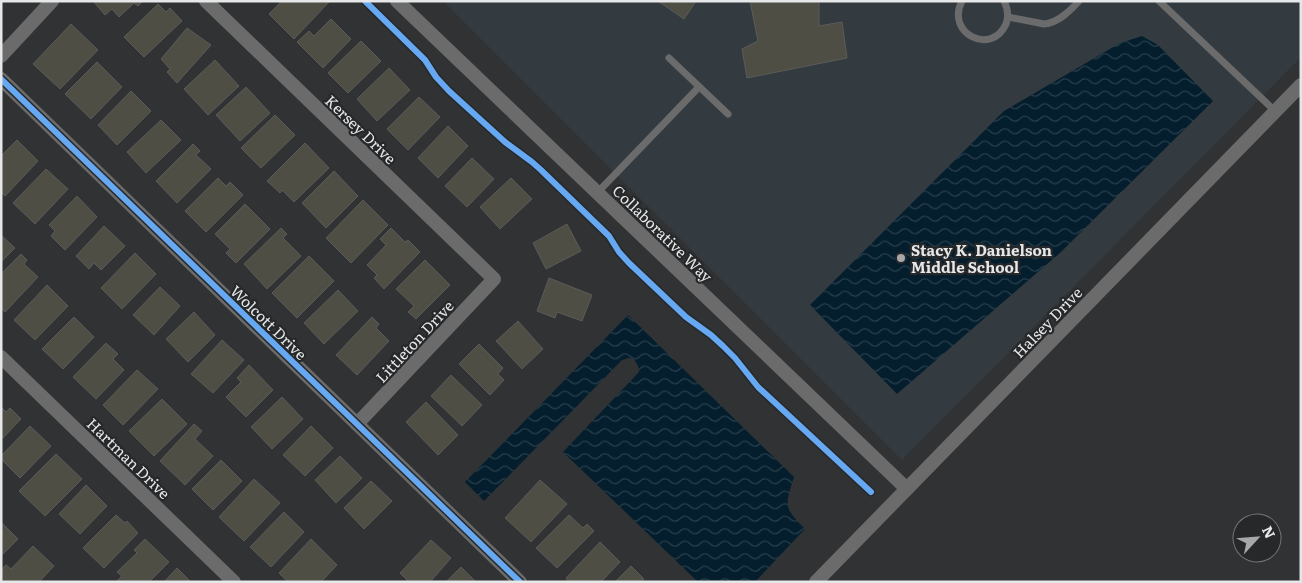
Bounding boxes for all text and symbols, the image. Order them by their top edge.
street label: Kersey Drive [320,89,402,169]
street label: Collaborative Way [608,179,718,287]
place label: Stacy K. Danielson Middle School [911,238,1053,278]
marker: Stacy K. Danielson Middle School [895,252,907,264]
street label: Wolcott Drive [225,279,313,365]
street label: Halsey Drive [1007,281,1087,363]
street label: Littleton Drive [370,294,459,387]
street label: Hartman Drive [82,412,176,504]
north arrow [1232,513,1282,563]
text: N [1258,522,1281,542]

